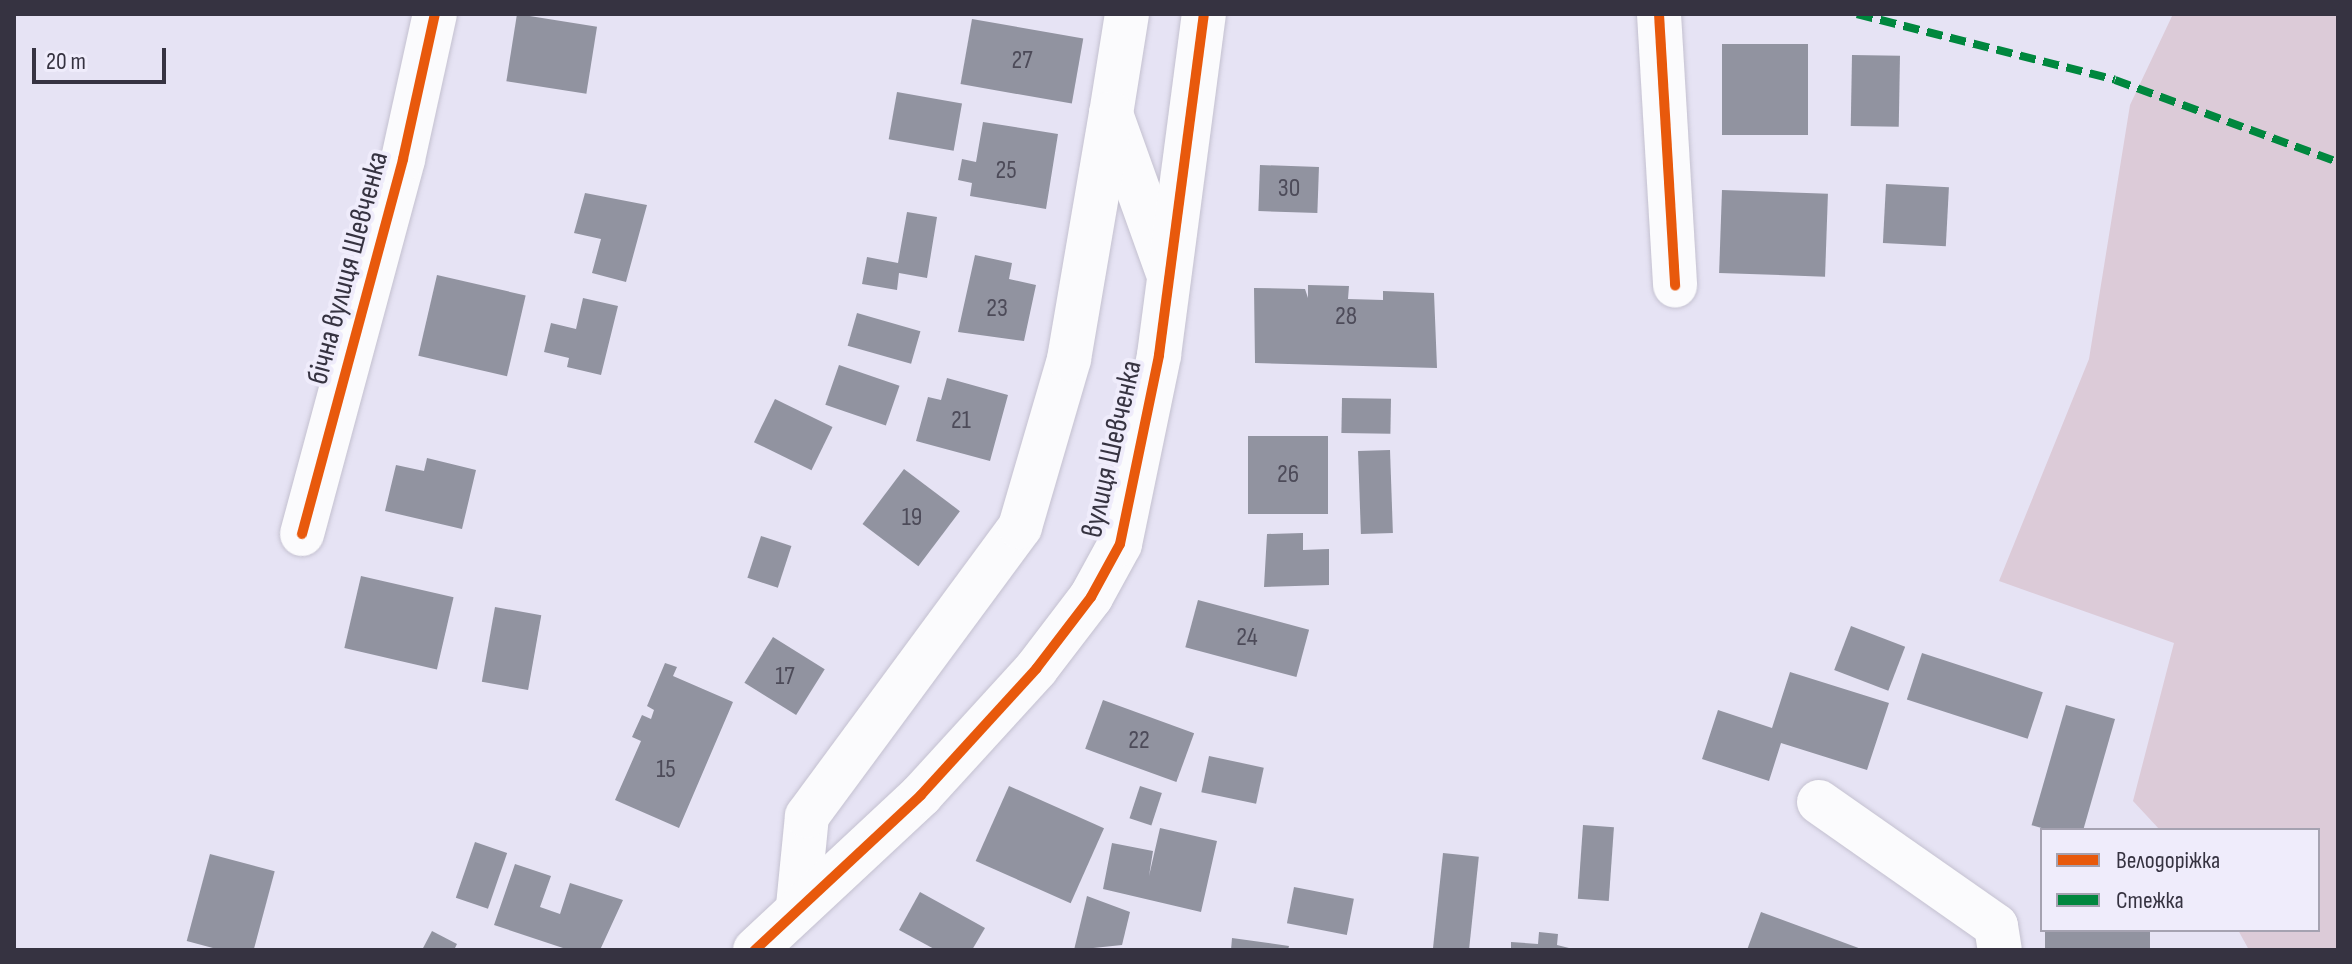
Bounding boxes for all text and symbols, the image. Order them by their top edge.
scale bar [36,32,170,82]
house number: 27 [1011,45,1033,77]
text: 20 m [46,47,86,76]
street label: бічна вулиця Шевченка [300,148,396,388]
house number: 25 [995,155,1017,187]
house number: 30 [1278,173,1300,205]
house number: 23 [986,293,1008,325]
house number: 28 [1335,301,1357,333]
street label: вулиця Шевченка [1074,357,1150,541]
house number: 21 [951,405,971,437]
house number: 26 [1277,459,1299,491]
house number: 19 [902,502,922,534]
house number: 24 [1236,622,1258,654]
house number: 17 [775,661,795,693]
house number: 22 [1128,725,1150,757]
house number: 15 [656,754,676,786]
legend [2040,828,2320,932]
text: Велодоріжка [2116,846,2220,875]
text: Стежка [2116,886,2184,915]

